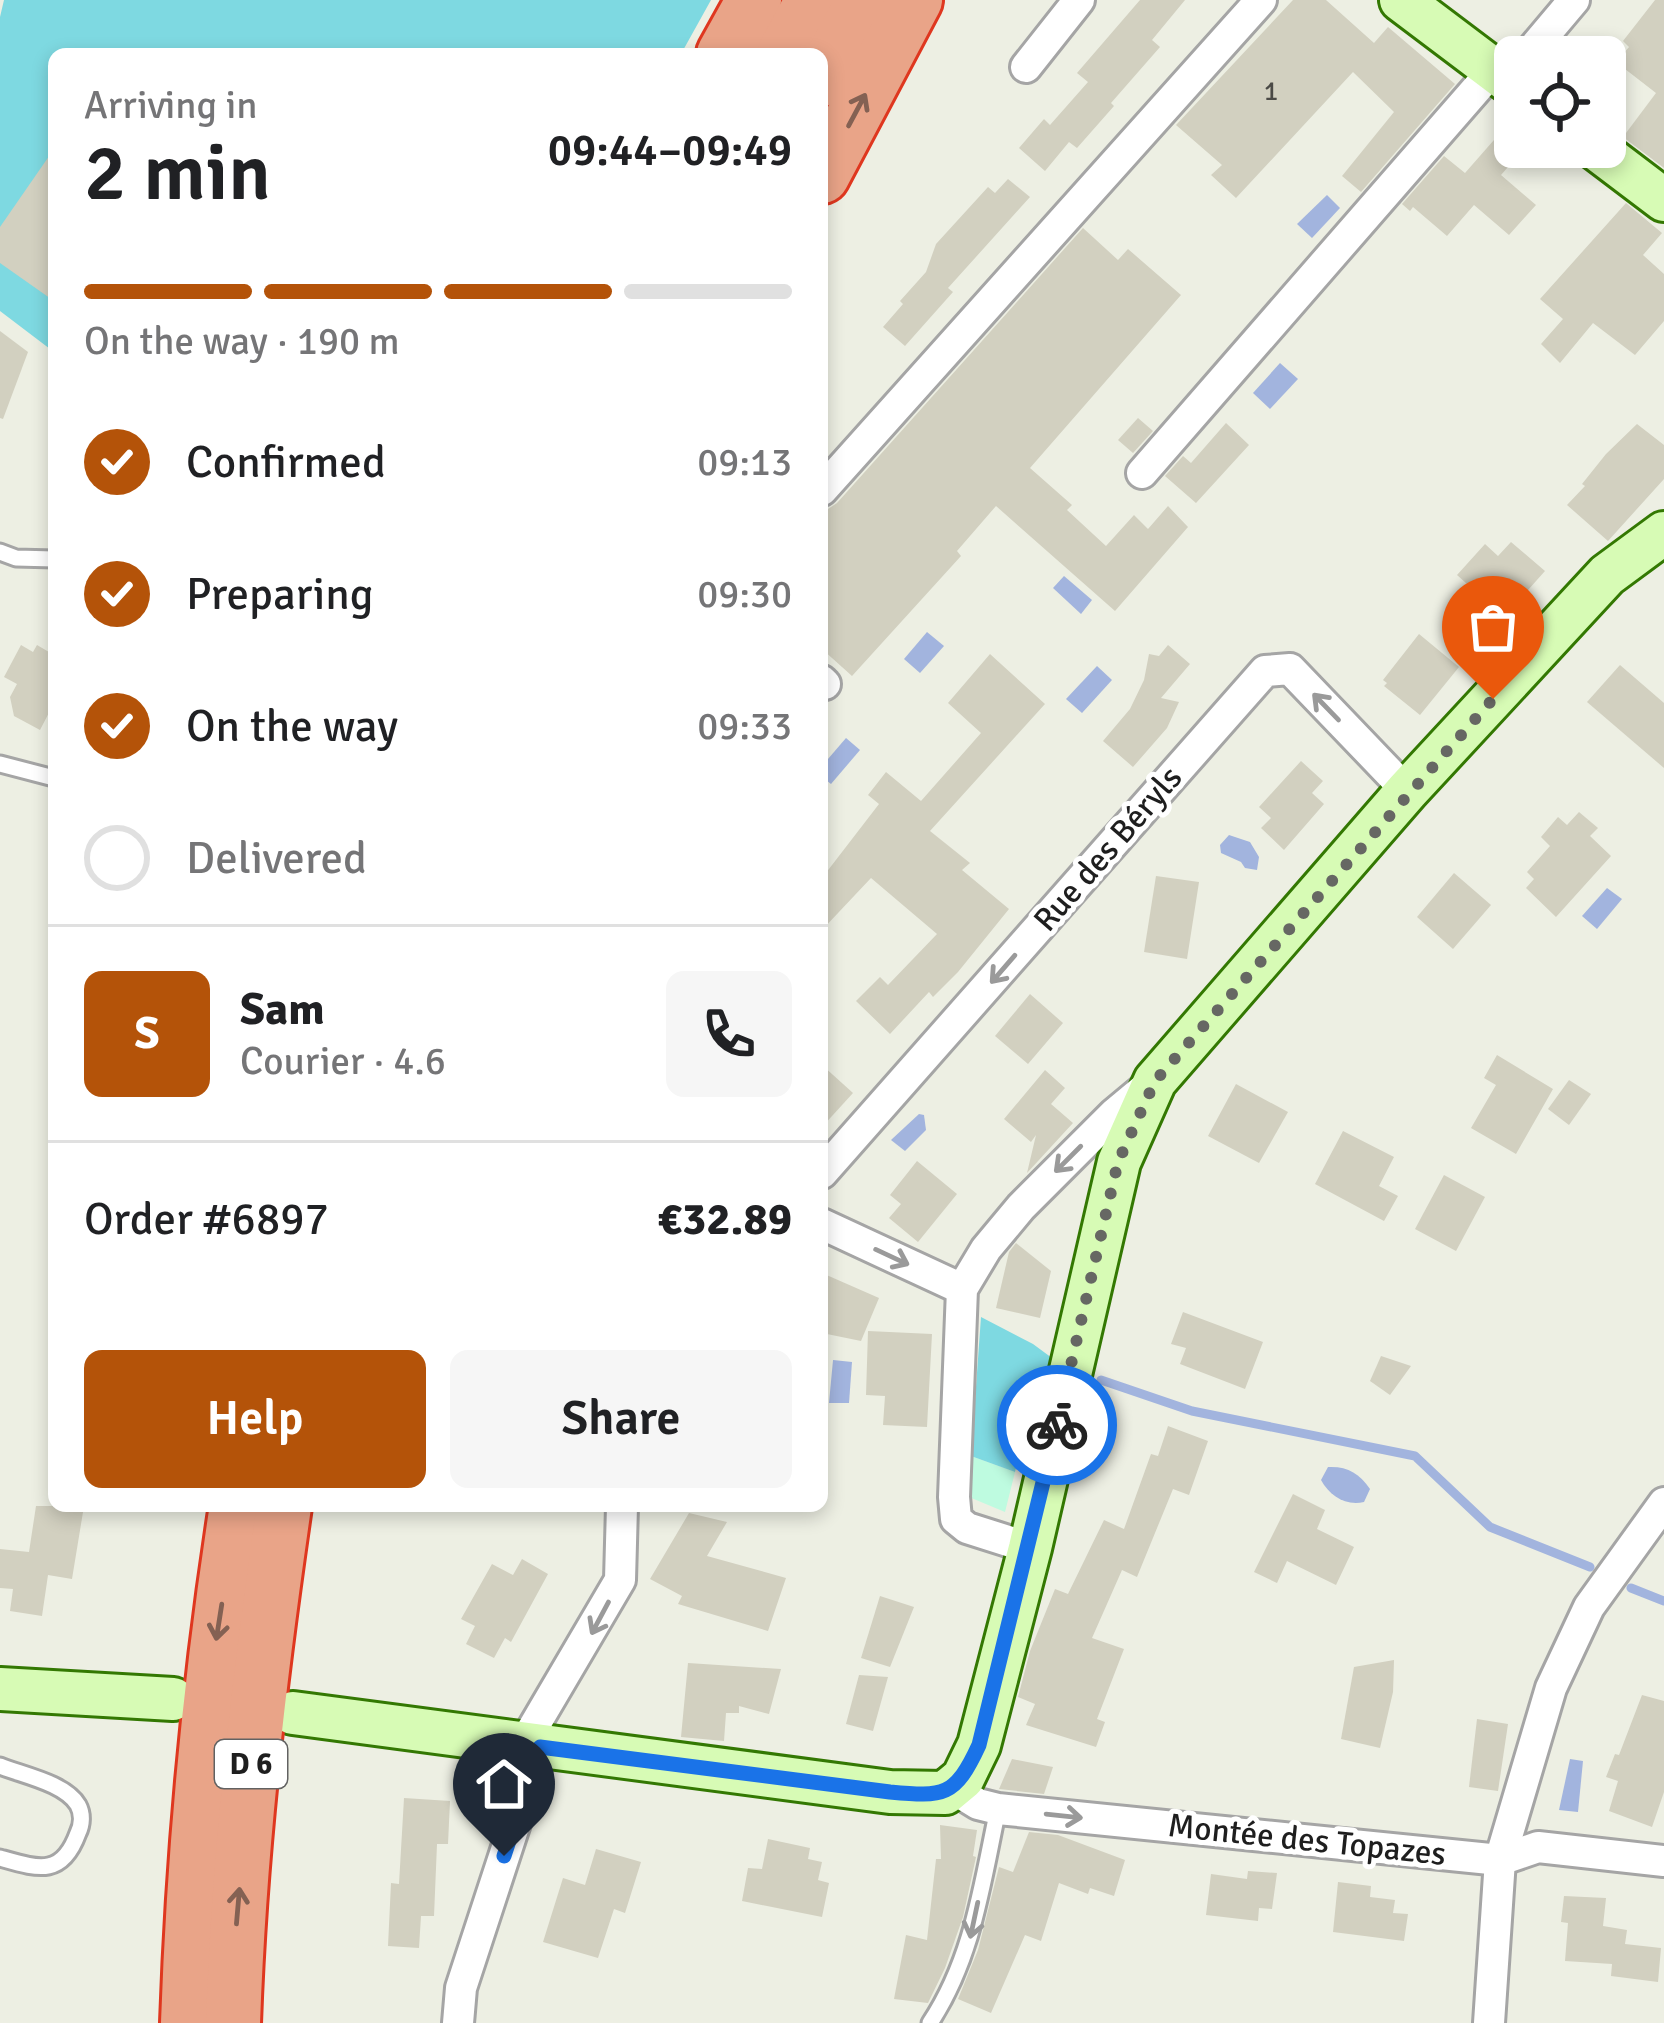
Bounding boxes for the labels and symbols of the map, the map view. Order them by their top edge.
house number: 1 [1264,75,1278,108]
one-way arrow [846,93,869,128]
pin [1442,576,1544,699]
one-way arrow [1313,693,1341,722]
street label: Rue des Béryls [1025,758,1191,940]
one-way arrow [990,953,1017,983]
one-way arrow [1054,1144,1083,1173]
one-way arrow [873,1247,909,1269]
courier [997,1365,1117,1485]
one-way arrow [588,1599,611,1634]
one-way arrow [207,1601,230,1640]
pin [453,1733,555,1856]
road number: D 6 [215,1740,287,1788]
one-way arrow [1044,1805,1083,1828]
street label: Montée des Topazes [1166,1805,1448,1875]
one-way arrow [227,1887,250,1926]
one-way arrow [962,1900,985,1938]

